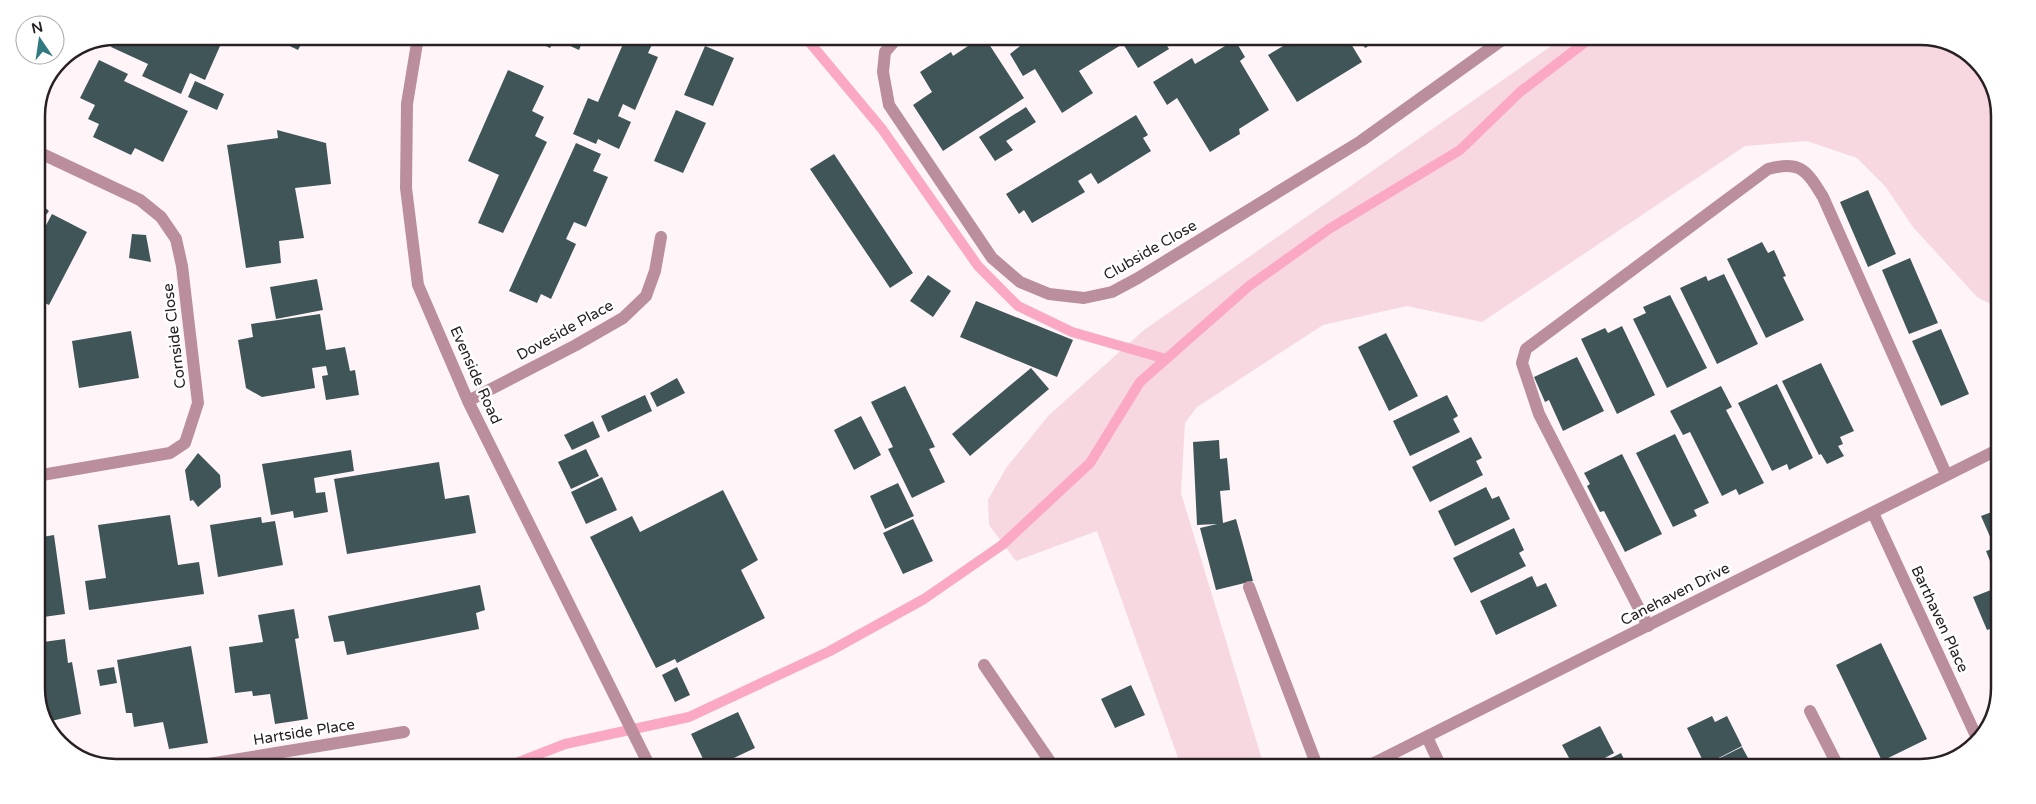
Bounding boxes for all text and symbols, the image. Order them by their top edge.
north arrow [15,15,65,65]
text: N [30,18,45,37]
street label: Clubside Close [1100,216,1200,284]
street label: Cornside Close [159,282,189,390]
street label: Doveside Place [514,296,616,364]
street label: Evenside Road [446,323,506,427]
street label: Canehaven Drive [1617,559,1733,629]
street label: Barthaven Place [1907,563,1973,675]
street label: Hartside Place [252,715,356,749]

